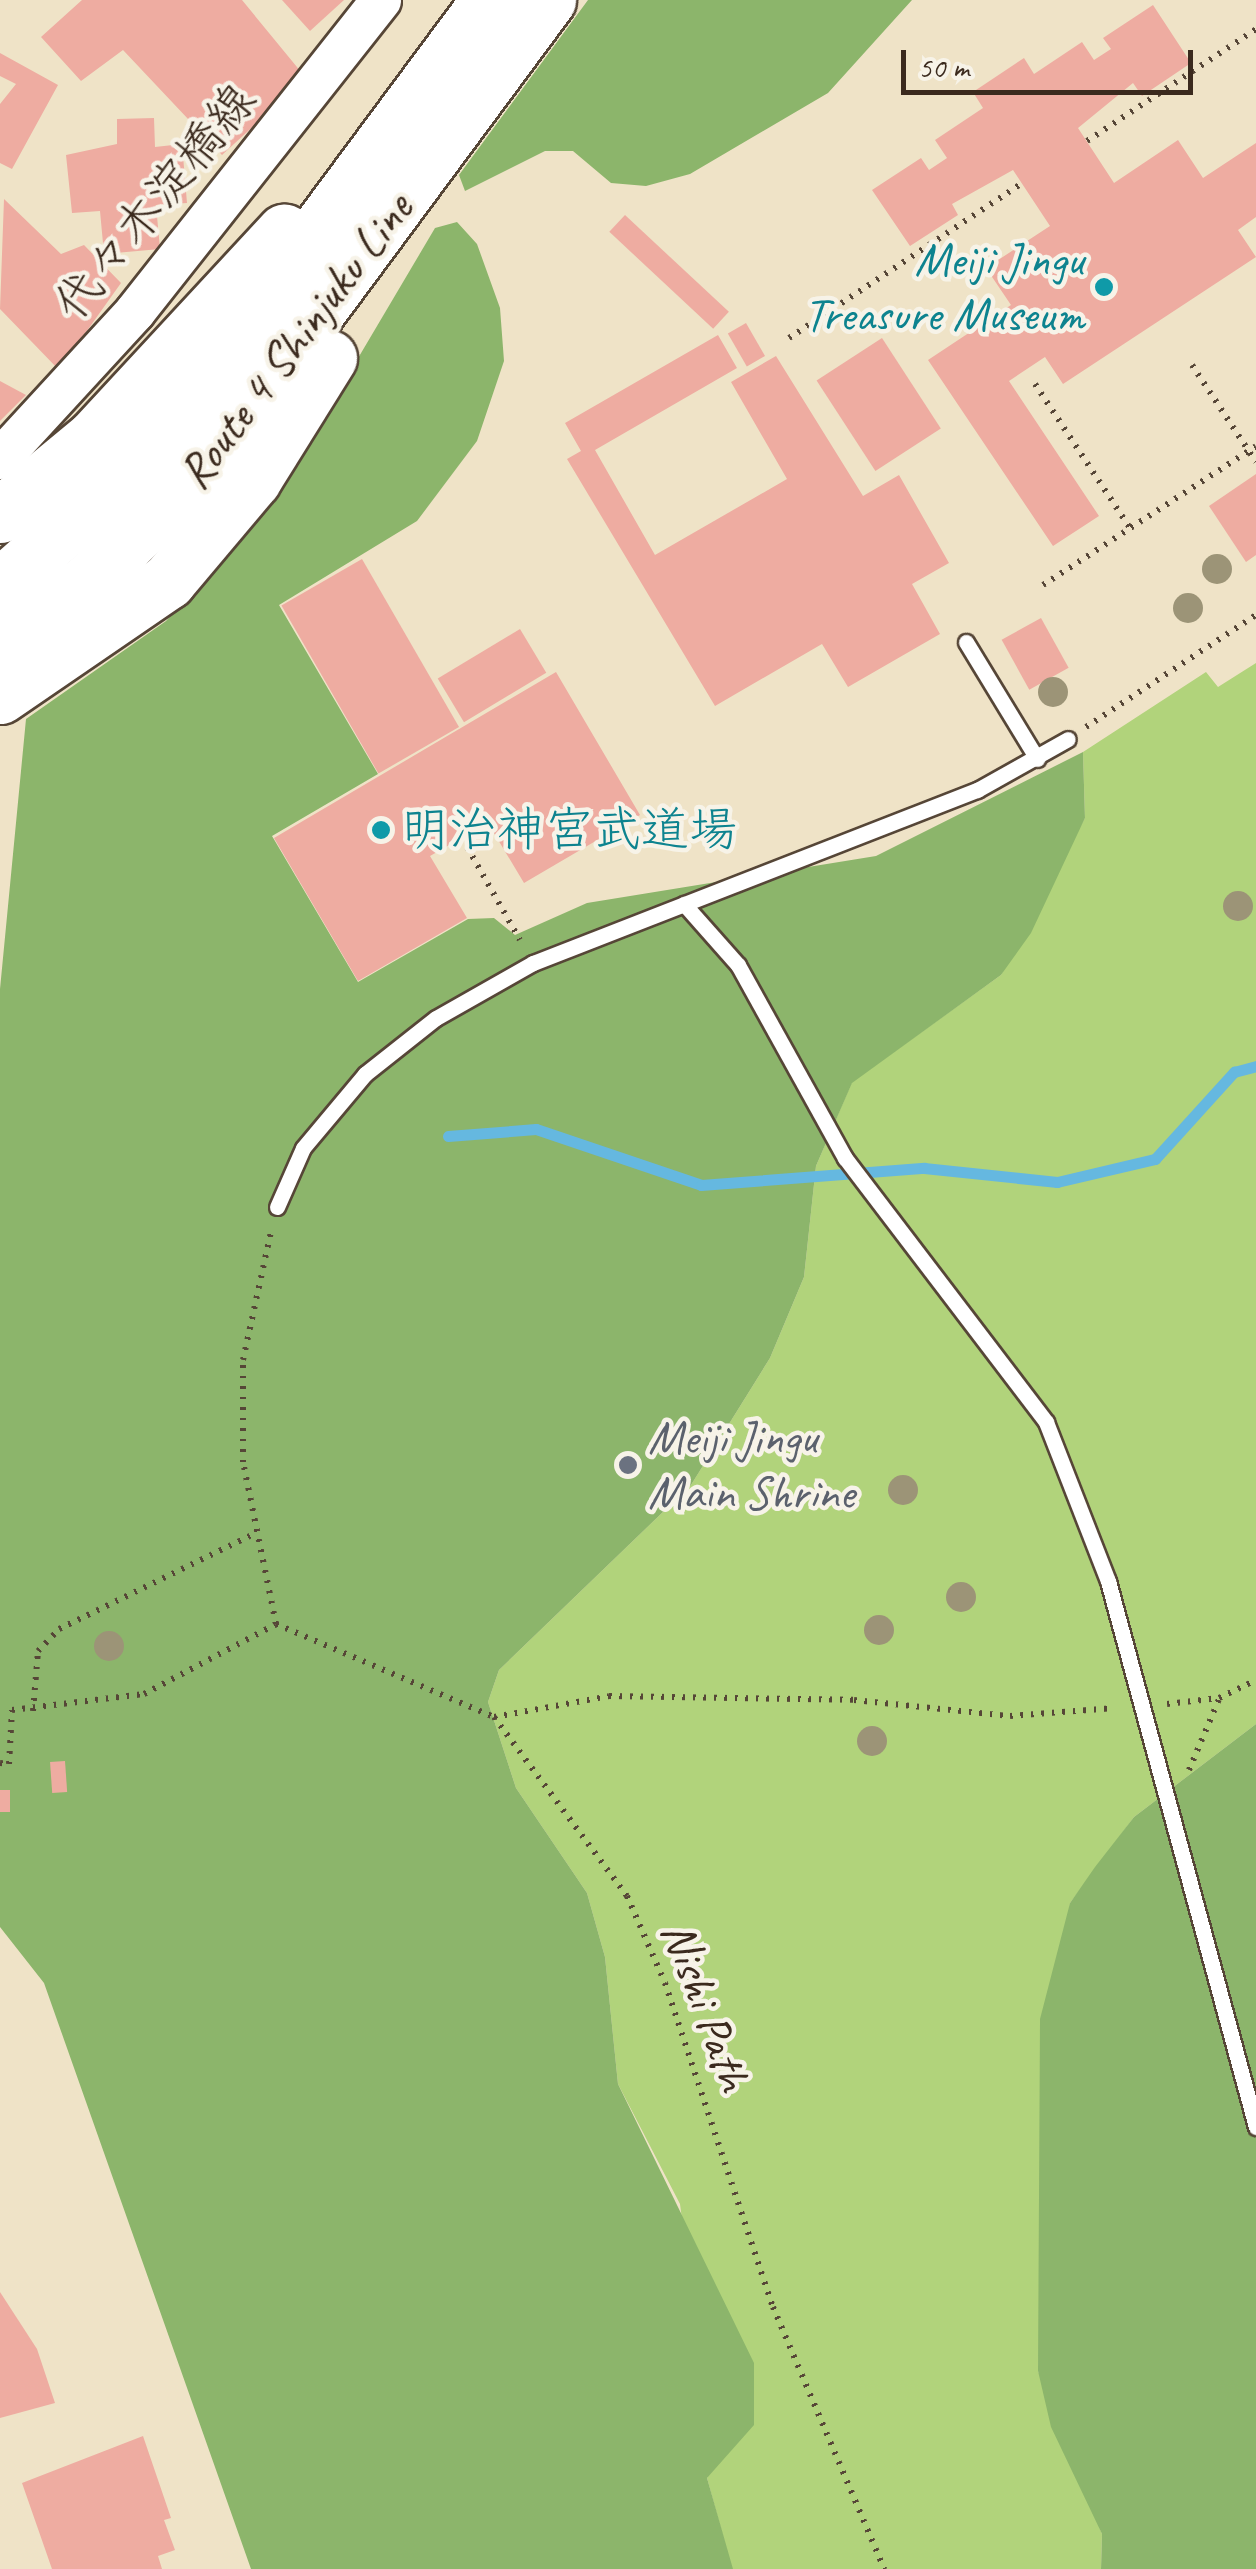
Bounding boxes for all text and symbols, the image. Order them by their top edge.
scale bar [906,30,1198,92]
text: 50 m [918,48,969,86]
street label: 代々木淀橋線 [42,72,268,332]
street label: Route 4 Shinjuku Line [165,182,425,500]
place label: Meiji Jingu Treasure Museum [804,230,1084,343]
marker: Meiji Jingu Treasure Museum [1093,276,1115,298]
place label: 明治神宮武道場 [401,801,737,859]
marker: 明治神宮武道場 [370,819,392,841]
place label: Meiji Jingu Main Shrine [648,1408,856,1521]
marker: Meiji Jingu Main Shrine [617,1454,639,1476]
street label: Nishi Path [649,1913,763,2099]

